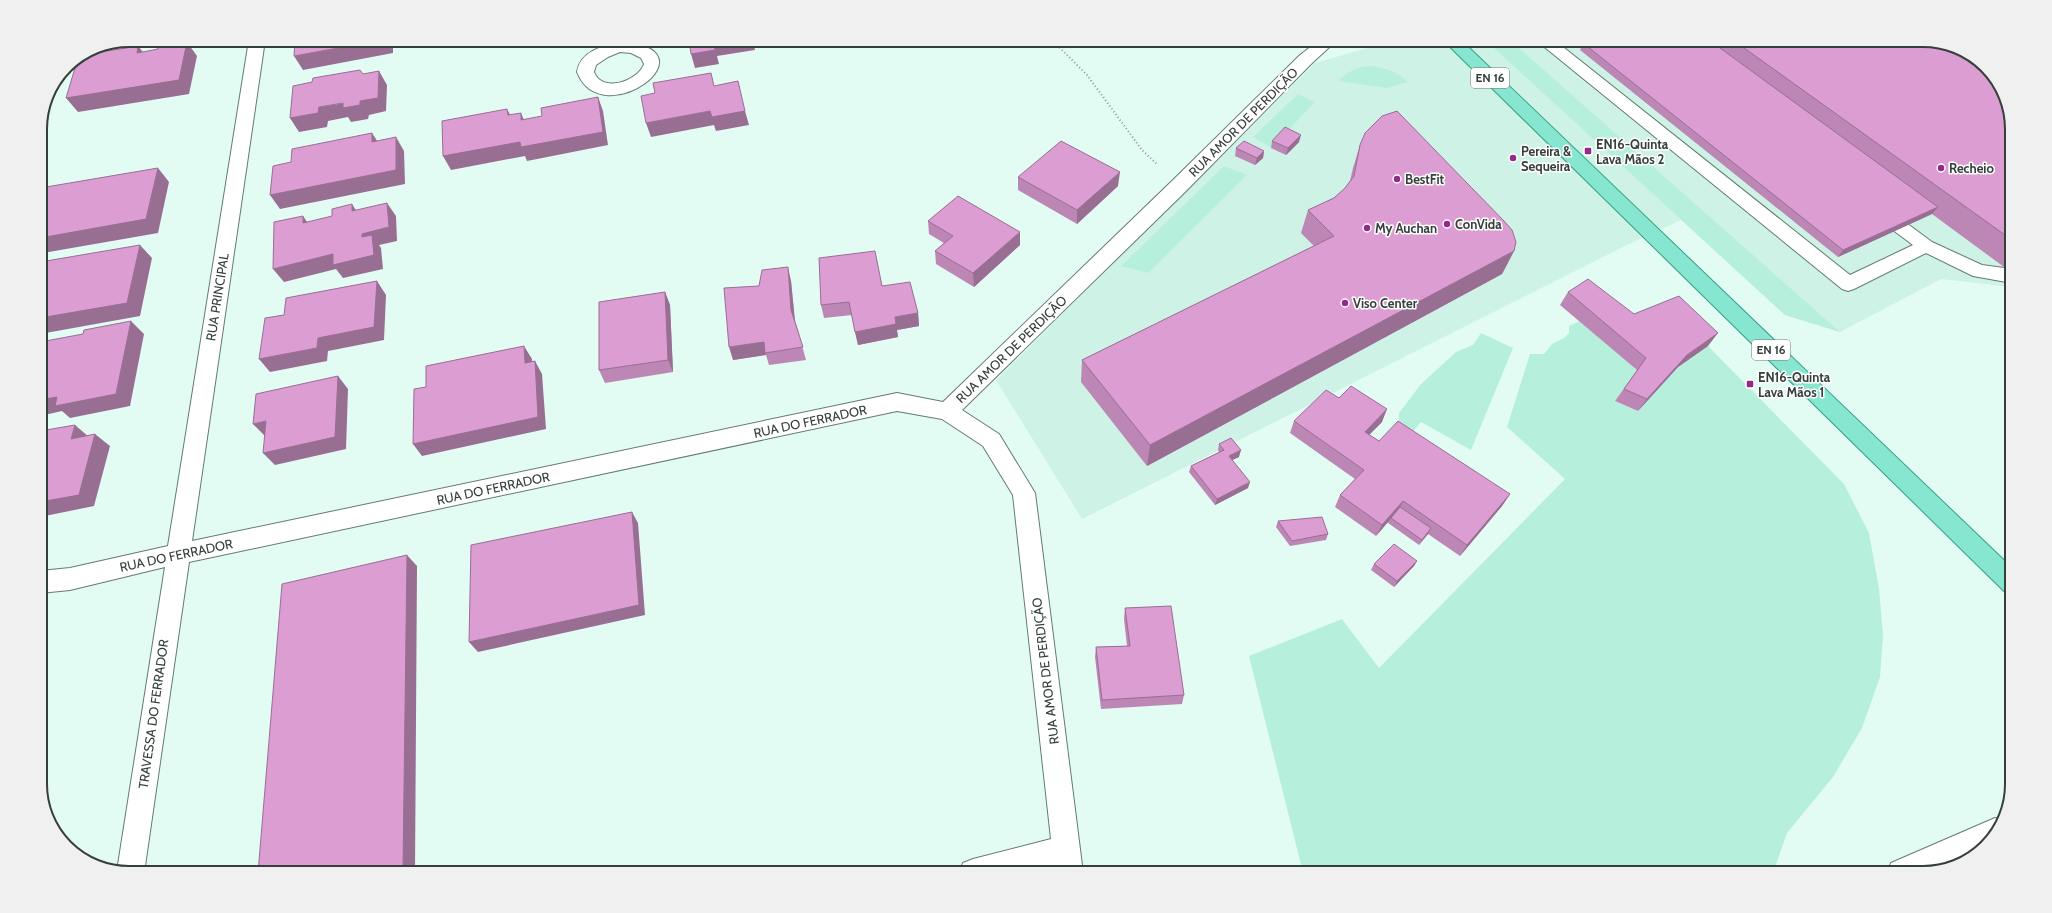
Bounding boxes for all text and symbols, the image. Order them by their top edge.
street label: RUA AMOR DE PERDIÇÃO [1185,64,1301,180]
road number: EN 16 [1471,68,1509,88]
place label: EN16-Quinta Lava Mãos 2 [1596,136,1669,167]
place label: Pereira & Sequeira [1521,143,1572,174]
marker: EN16-Quinta Lava Mãos 2 [1583,146,1593,156]
marker: Pereira & Sequeira [1508,153,1518,163]
place label: Recheio [1949,160,1994,176]
marker: Recheio [1936,163,1946,173]
place label: BestFit [1405,171,1445,187]
marker: BestFit [1392,174,1402,184]
place label: ConVida [1455,216,1502,232]
marker: ConVida [1442,219,1452,229]
place label: My Auchan [1375,220,1437,236]
marker: My Auchan [1362,223,1372,233]
street label: RUA PRINCIPAL [202,252,232,342]
street label: RUA AMOR DE PERDIÇÃO [952,292,1070,406]
place label: Viso Center [1353,295,1418,311]
marker: Viso Center [1340,298,1350,308]
road number: EN 16 [1752,340,1790,360]
place label: EN16-Quinta Lava Mãos 1 [1758,369,1831,400]
marker: EN16-Quinta Lava Mãos 1 [1745,379,1755,389]
street label: RUA DO FERRADOR [752,401,868,441]
street label: RUA DO FERRADOR [435,468,551,508]
street label: RUA DO FERRADOR [118,535,234,575]
street label: RUA AMOR DE PERDIÇÃO [1028,597,1062,745]
street label: TRAVESSA DO FERRADOR [135,638,171,790]

